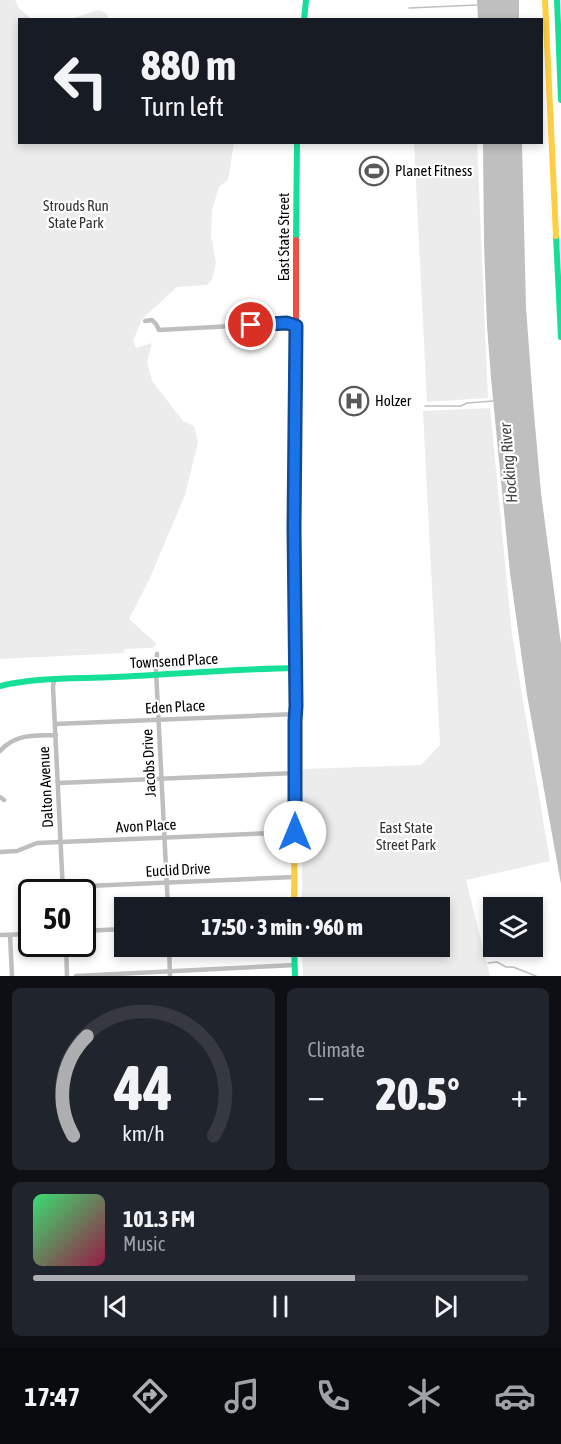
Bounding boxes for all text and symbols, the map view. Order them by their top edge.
text: 880 m [141,41,236,89]
icon: left [42,42,120,120]
text: Turn left [141,91,224,122]
sports icon: Planet Fitness [358,155,390,187]
place label: Planet Fitness [395,162,472,179]
street label: East State Street [275,193,292,281]
park label: Strouds Run State Park [43,197,109,231]
pin [225,299,276,350]
icon: arrive [234,308,267,341]
hospital icon: Holzer [338,385,370,417]
place label: Holzer [375,392,412,409]
water label: Hocking River [495,421,521,504]
street label: Townsend Place [130,650,219,671]
street label: Eden Place [144,696,206,717]
street label: Jacobs Drive [138,728,159,797]
street label: Dalton Avenue [35,746,56,828]
position arrow [263,800,327,864]
street label: Avon Place [115,815,177,836]
park label: East State Street Park [376,819,436,853]
street label: Euclid Drive [145,859,211,880]
speed limit sign: 50 [18,879,96,957]
map controls [483,897,543,957]
button: layers [483,897,543,957]
text: 17:50 · 3 min · 960 m [201,914,363,940]
text: Climate [308,1038,365,1061]
text: 44 [113,1052,173,1123]
text: 20.5° [376,1068,460,1120]
text: − [308,1076,325,1114]
text: + [511,1076,528,1114]
text: km/h [122,1121,165,1146]
text: 101.3 FM [123,1206,195,1232]
text: Music [123,1232,165,1255]
icon: previous [99,1290,132,1323]
icon: pause [264,1290,297,1323]
icon: next [429,1290,462,1323]
icon: directions [129,1375,171,1417]
icon: music [221,1375,263,1417]
icon: phone [312,1375,354,1417]
icon: climate [403,1375,445,1417]
icon: car [494,1375,536,1417]
text: 17:47 [25,1381,80,1412]

